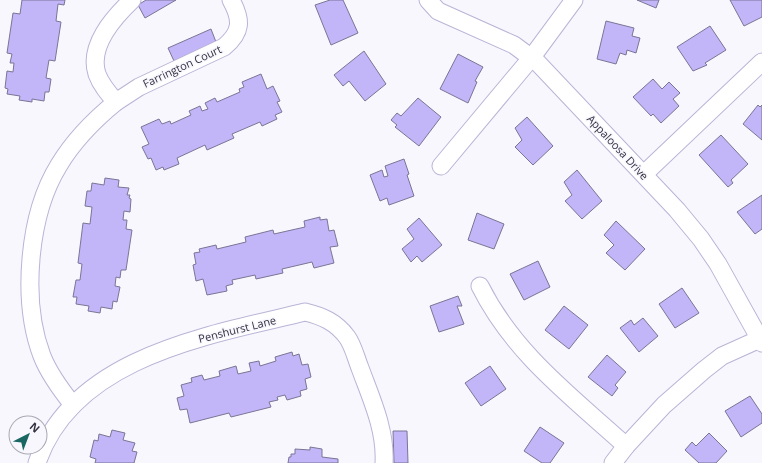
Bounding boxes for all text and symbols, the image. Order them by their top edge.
street label: Farrington Court [140,41,224,91]
street label: Appaloosa Drive [584,111,652,183]
street label: Penshurst Lane [197,312,277,346]
north arrow [8,415,48,455]
text: N [27,419,43,436]

